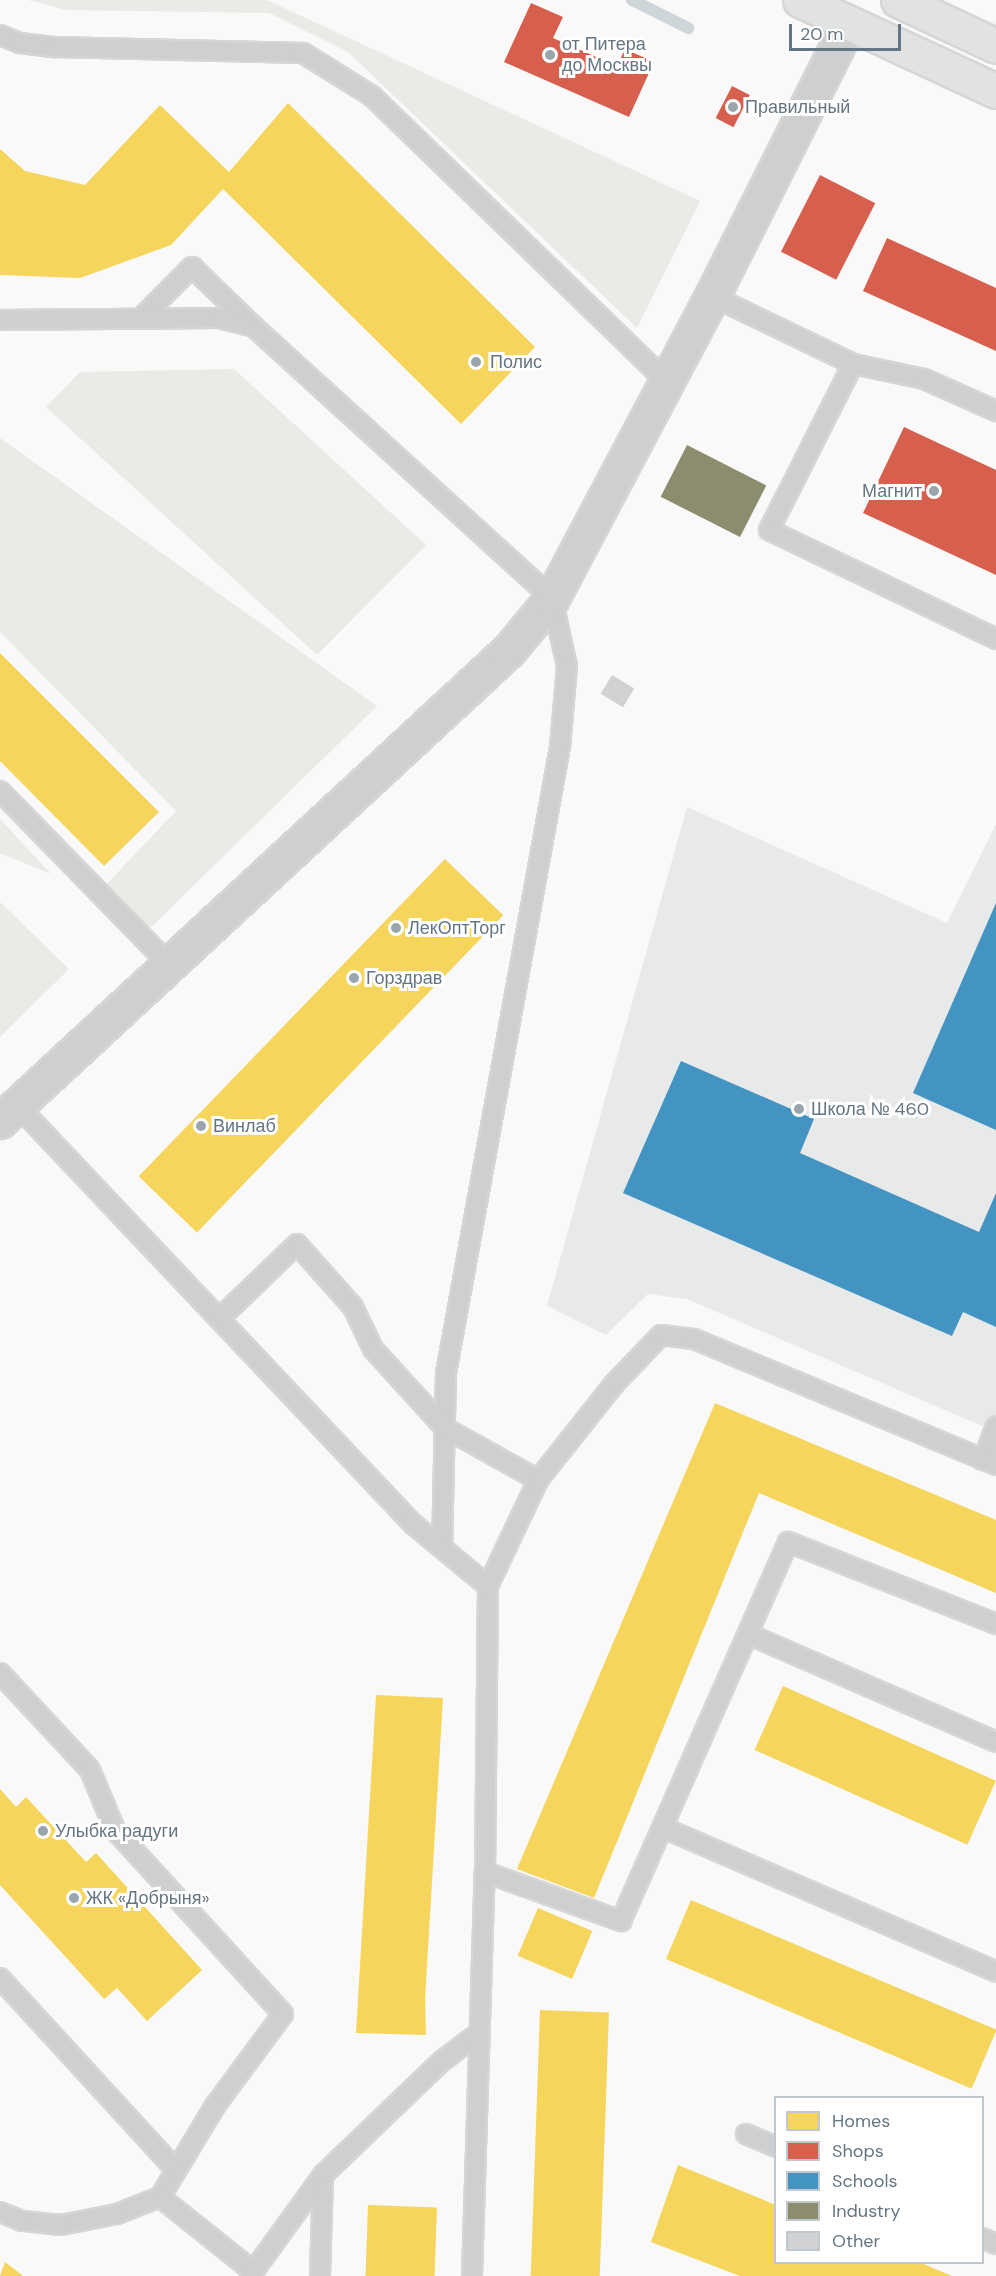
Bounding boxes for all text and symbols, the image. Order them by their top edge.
scale bar [792,12,904,50]
text: 20 m [800,22,843,46]
place label: от Питера до Москвы [562,34,652,76]
marker: от Питера до Москвы [543,48,557,62]
place label: Правильный [745,96,850,118]
marker: Правильный [726,100,740,114]
place label: Полис [490,351,542,373]
marker: Полис [467,353,485,371]
place label: Магнит [862,480,922,502]
marker: Магнит [927,484,941,498]
place label: ЛекОптТорг [408,917,506,939]
marker: ЛекОптТорг [389,921,403,935]
place label: Горздрав [366,967,442,989]
marker: Горздрав [347,971,361,985]
place label: Школа № 460 [811,1098,929,1120]
marker: Школа № 460 [792,1102,806,1116]
place label: Винлаб [213,1115,276,1137]
marker: Винлаб [194,1119,208,1133]
place label: Улыбка радуги [55,1820,178,1842]
marker: Улыбка радуги [36,1824,50,1838]
place label: ЖК «Добрыня» [86,1887,210,1909]
marker: ЖК «Добрыня» [67,1891,81,1905]
legend [774,2096,984,2264]
text: Homes [832,2109,890,2133]
text: Shops [832,2139,884,2163]
text: Schools [832,2169,897,2193]
text: Industry [832,2199,901,2223]
text: Other [832,2229,880,2253]

